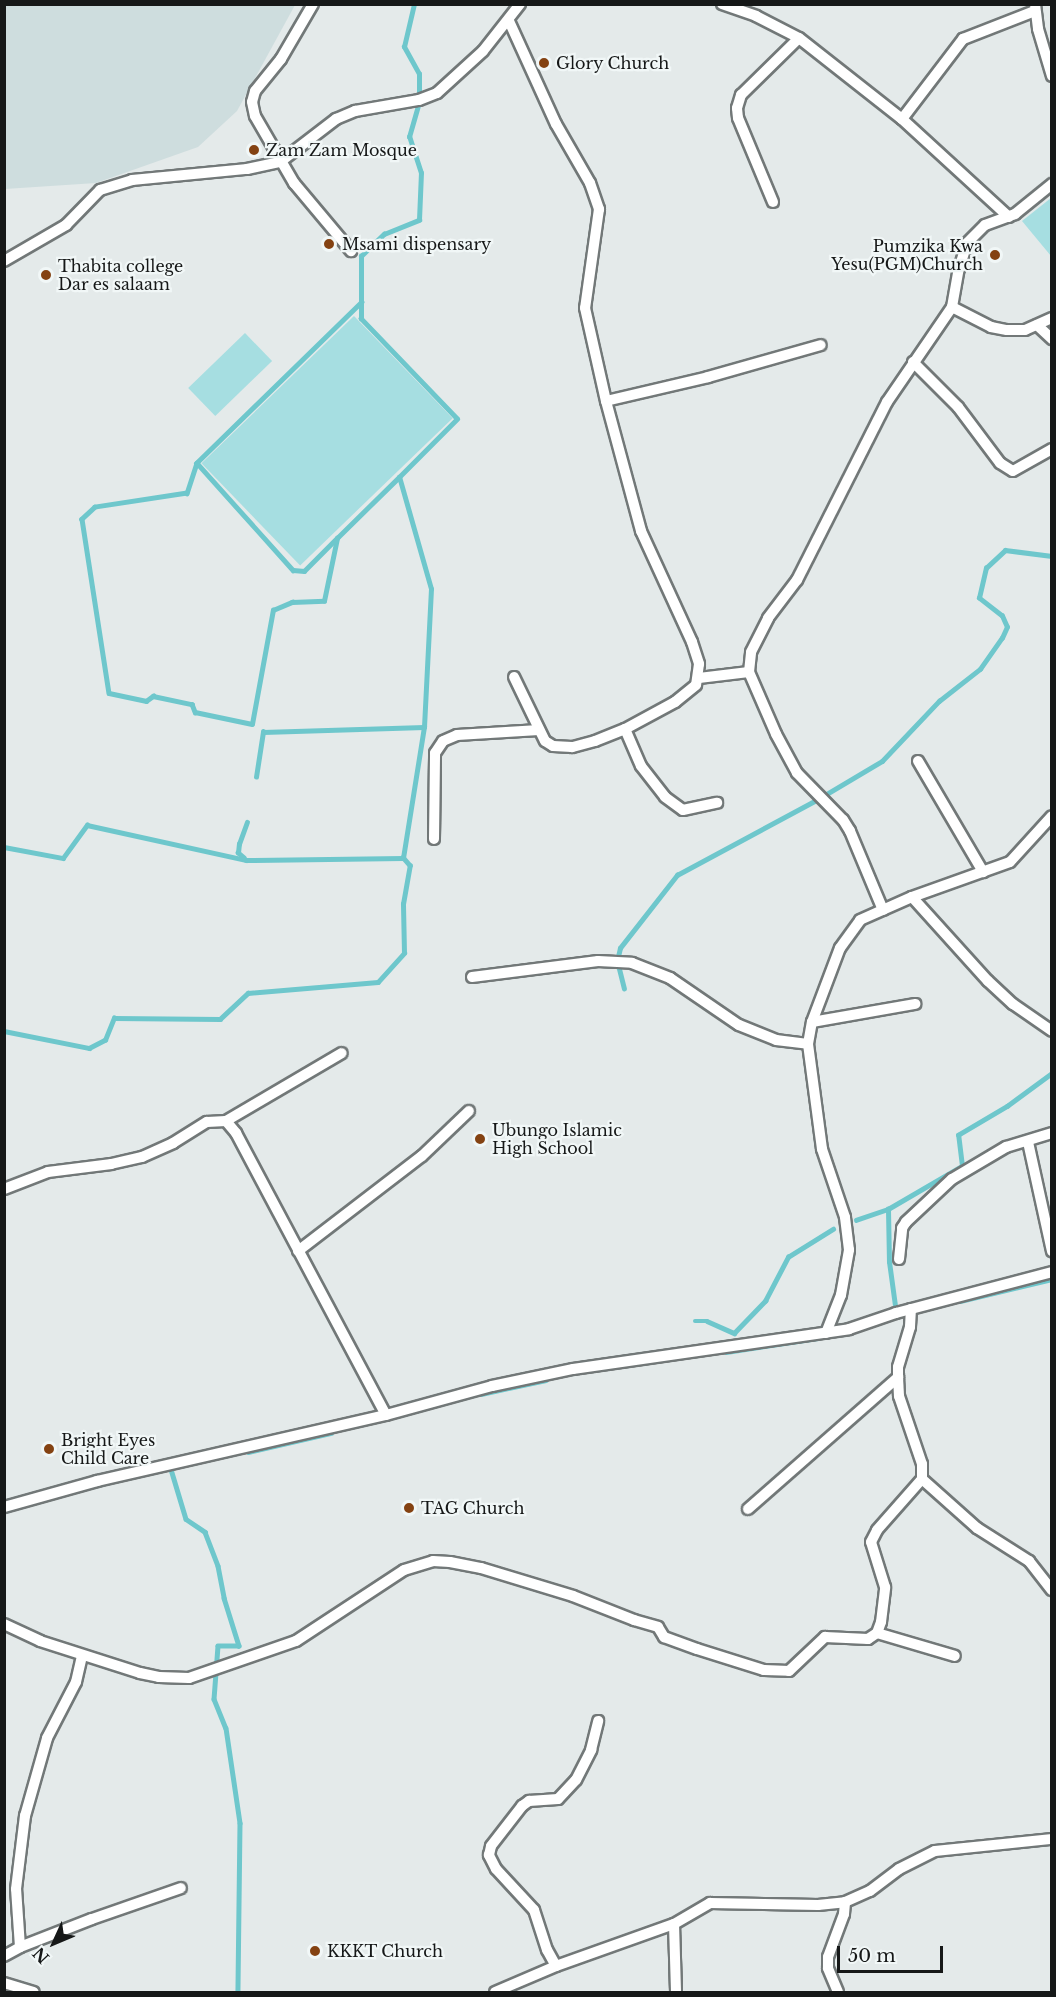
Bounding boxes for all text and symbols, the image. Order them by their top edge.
place label: Glory Church [556,53,670,73]
marker: Glory Church [537,56,551,70]
place label: Zam Zam Mosque [266,140,417,160]
marker: Zam Zam Mosque [247,143,261,157]
place label: Msami dispensary [342,234,491,254]
marker: Msami dispensary [320,235,338,253]
place label: Pumzika Kwa Yesu(PGM)Church [831,236,983,274]
marker: Pumzika Kwa Yesu(PGM)Church [988,248,1002,262]
place label: Thabita college Dar es salaam [58,256,183,294]
marker: Thabita college Dar es salaam [39,268,53,282]
place label: Ubungo Islamic High School [492,1120,622,1158]
marker: Ubungo Islamic High School [473,1132,487,1146]
place label: Bright Eyes Child Care [61,1430,155,1468]
marker: Bright Eyes Child Care [42,1442,56,1456]
place label: TAG Church [421,1498,525,1518]
marker: TAG Church [402,1501,416,1515]
north arrow [24,1913,84,1973]
scale bar [840,1934,946,1972]
place label: KKKT Church [327,1941,443,1961]
text: N [29,1943,53,1968]
marker: KKKT Church [308,1944,322,1958]
text: 50 m [848,1945,896,1967]

